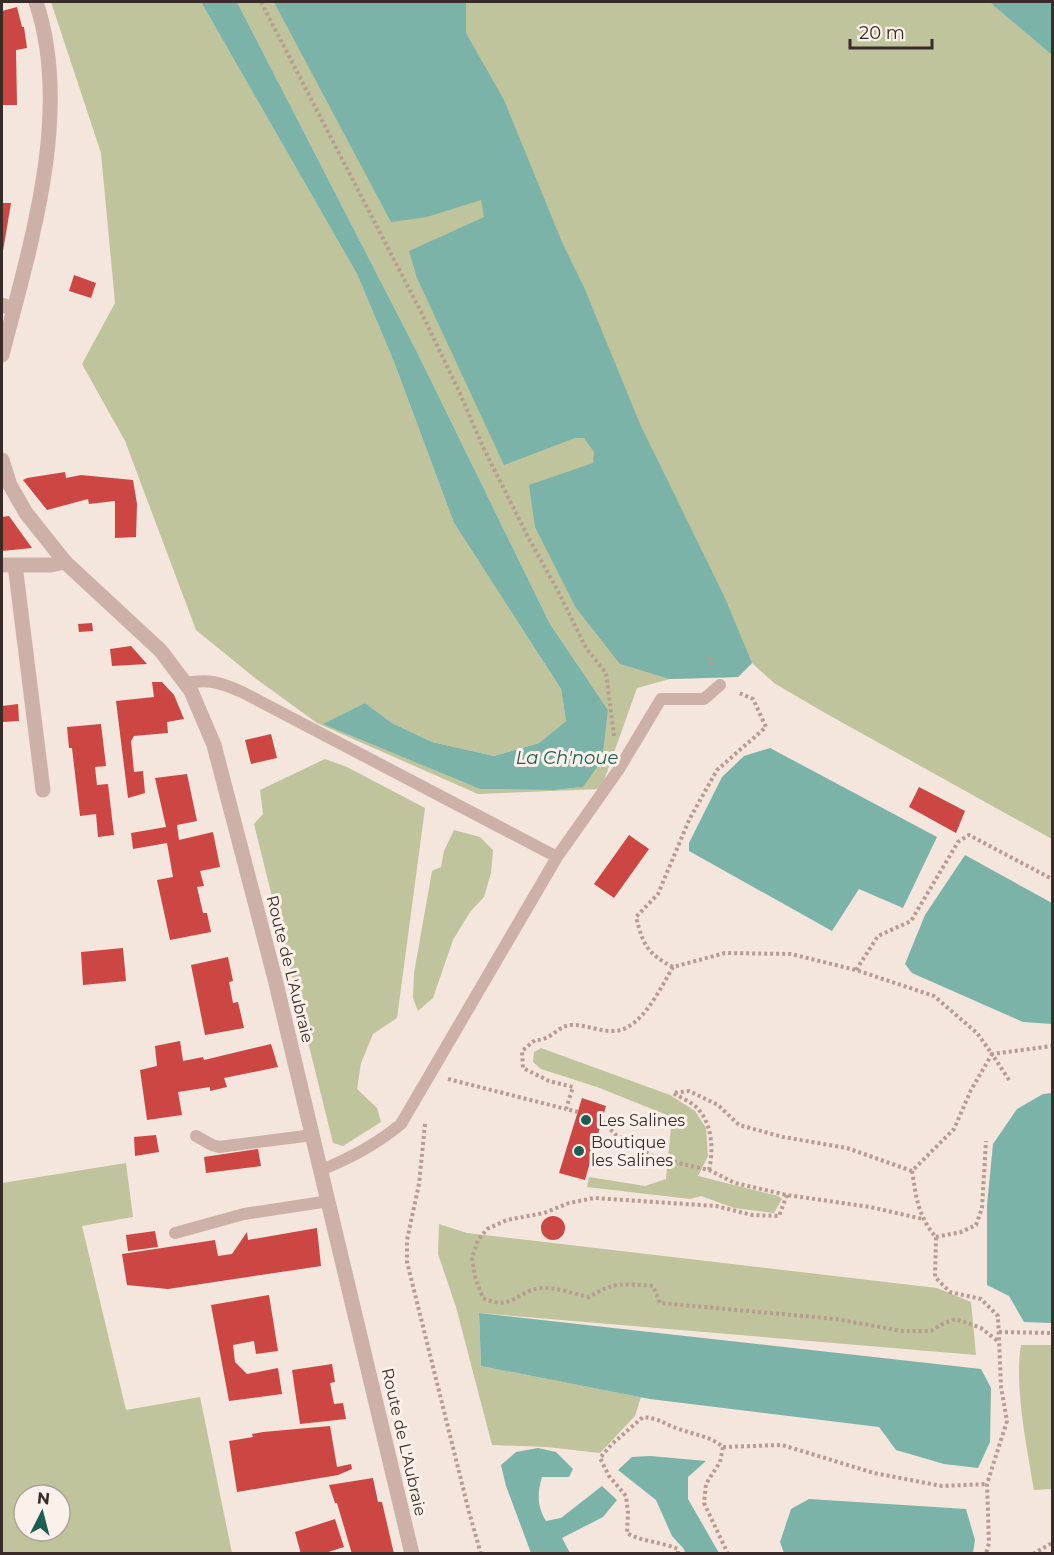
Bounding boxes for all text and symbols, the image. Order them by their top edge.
scale bar [850,12,932,50]
text: 20 m [859,22,905,44]
water label: La Ch'noue [516,747,618,769]
street label: Route de L'Aubraie [262,893,318,1045]
place label: Les Salines [598,1111,685,1130]
marker: Les Salines [579,1113,593,1127]
place label: Boutique les Salines [591,1133,673,1170]
marker: Boutique les Salines [572,1144,586,1158]
street label: Route de L'Aubraie [378,1366,430,1518]
north arrow [12,1483,72,1543]
text: N [36,1488,51,1509]

